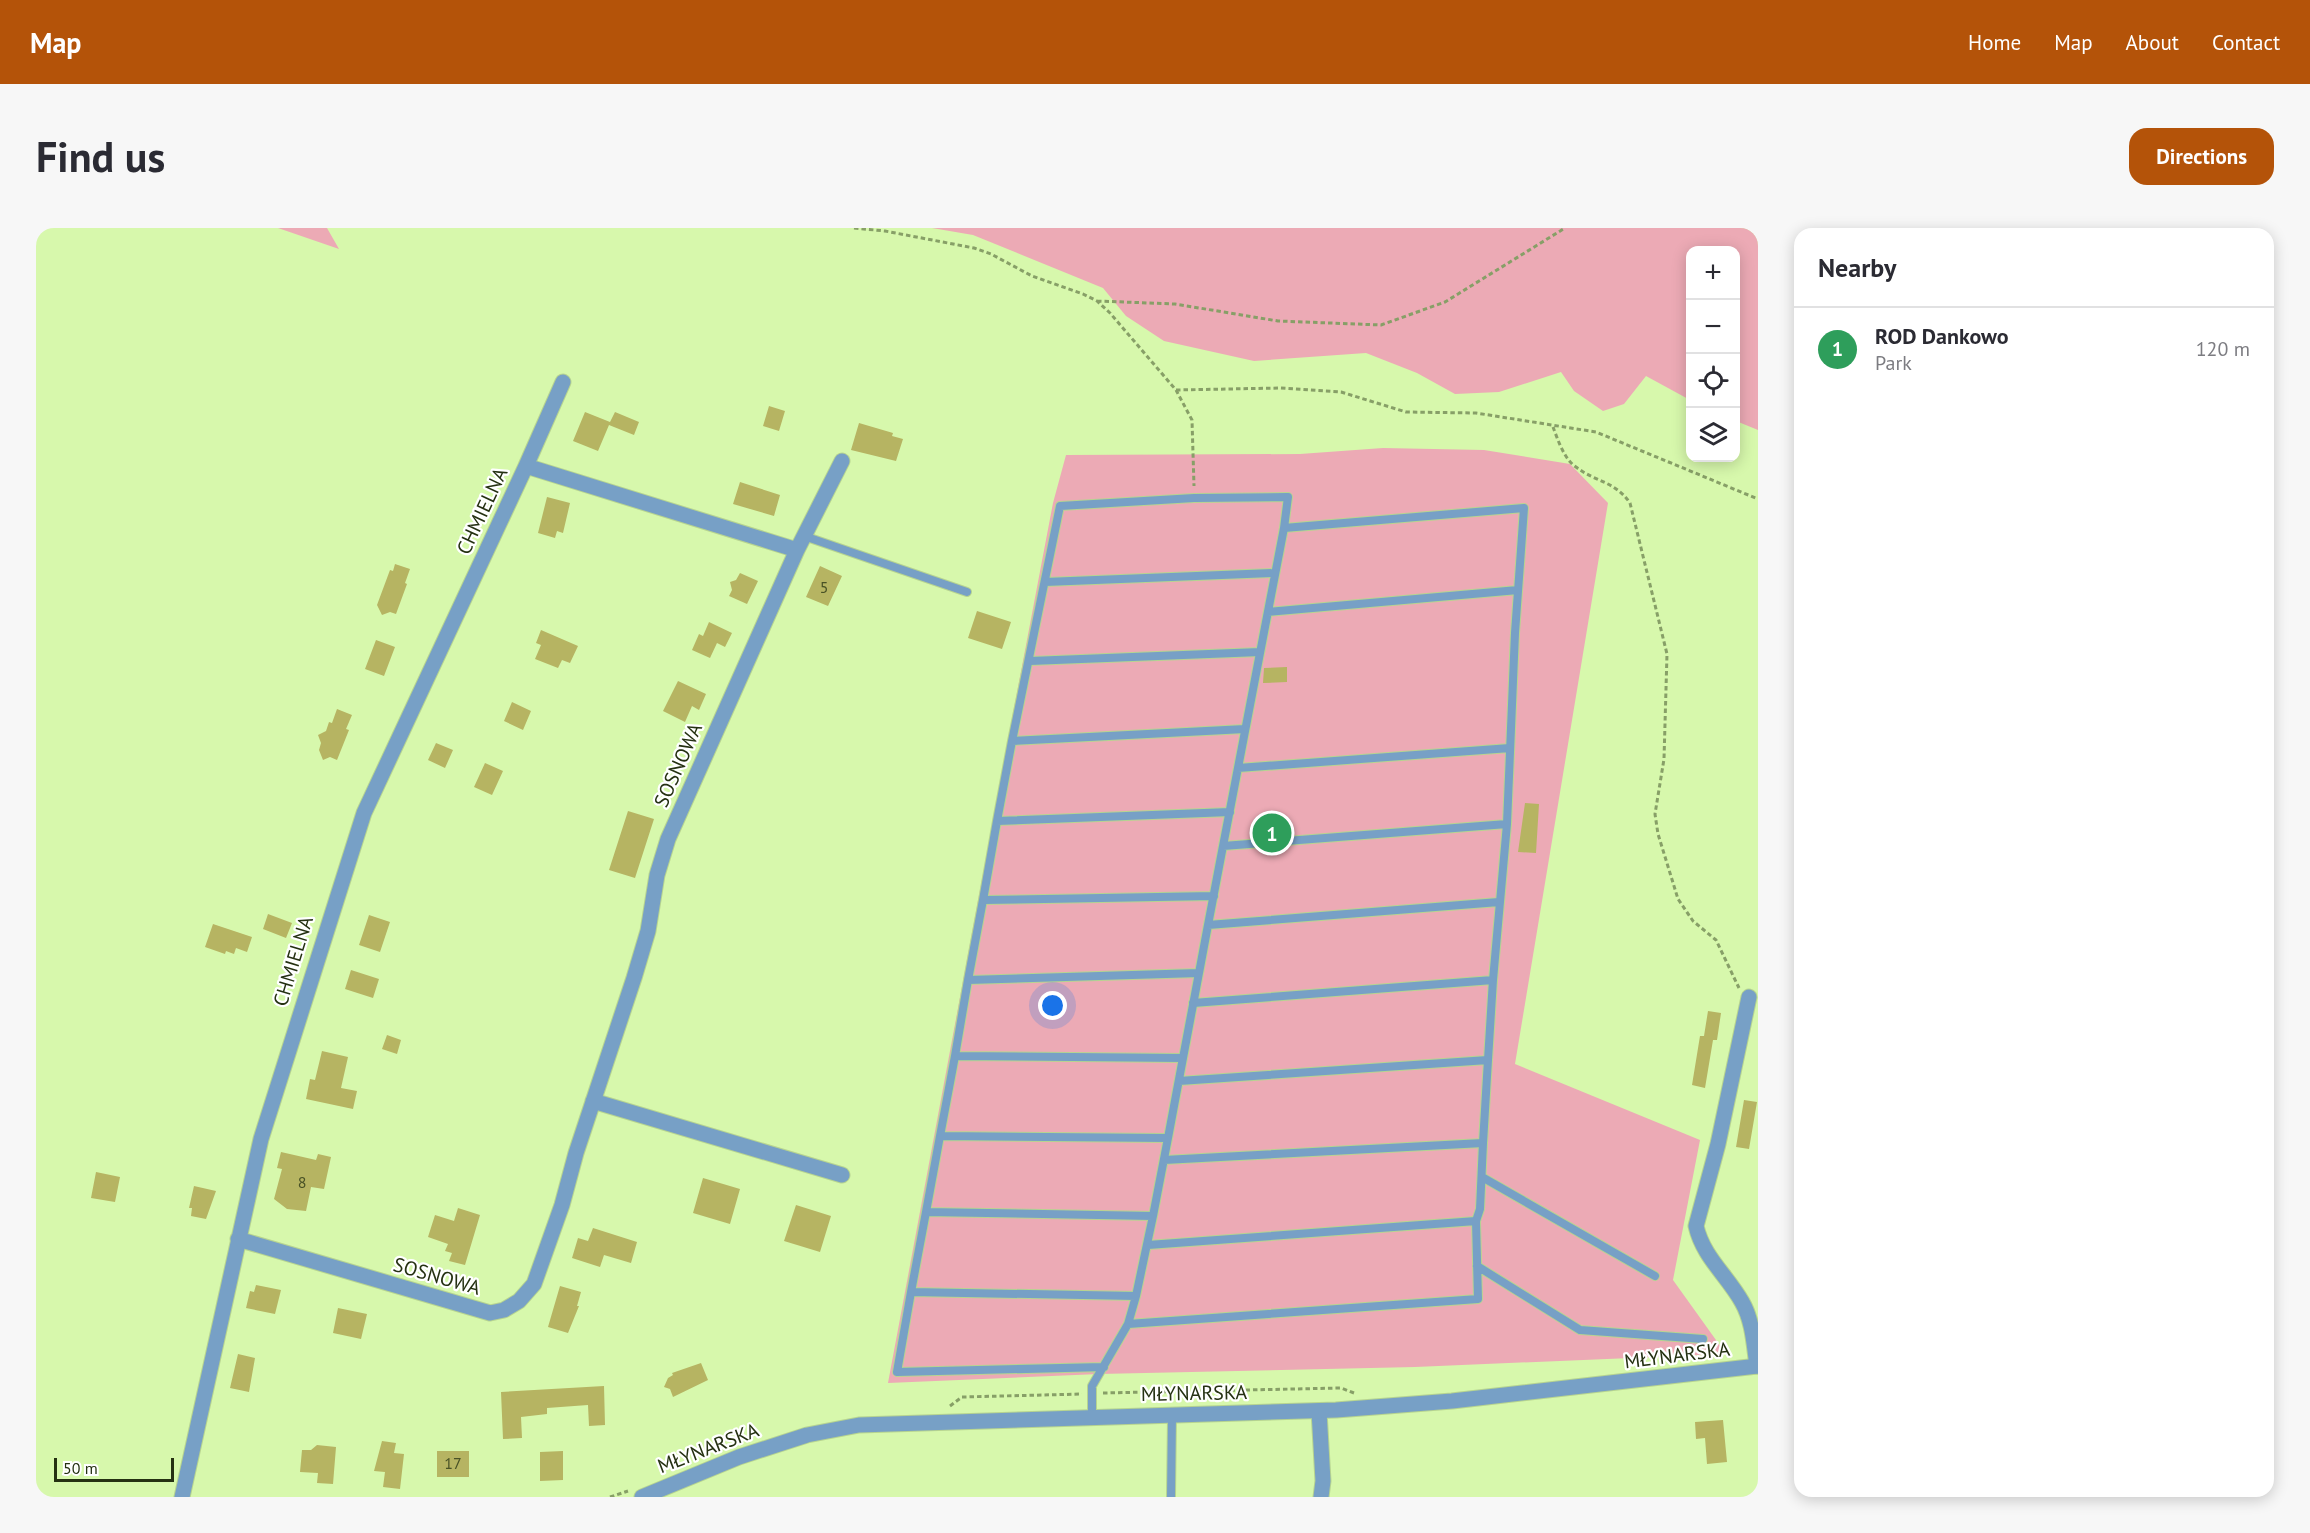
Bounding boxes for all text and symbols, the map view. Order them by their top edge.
text: Map [30,24,81,61]
text: Home [1968,29,2021,56]
text: Map [2054,29,2093,56]
text: About [2126,29,2179,56]
text: Contact [2212,29,2280,56]
button: Directions [2129,128,2274,185]
text: Find us [36,129,165,184]
map controls [1686,246,1740,462]
button: + [1686,246,1740,300]
text: Nearby [1818,251,1896,284]
button: − [1686,300,1740,354]
text: ROD Dankowo [1875,322,2009,350]
text: 1 [1832,336,1843,362]
text: 120 m [2196,336,2250,362]
text: Park [1875,350,1912,376]
button: locate [1686,354,1740,408]
button: layers [1686,408,1740,462]
street label: CHMIELNA [451,463,513,559]
house number: 5 [820,577,828,597]
street label: SOSNOWA [648,719,708,811]
pin: 1 [1252,810,1292,856]
street label: CHMIELNA [267,913,319,1009]
your location [1038,991,1067,1020]
house number: 8 [298,1172,306,1192]
street label: SOSNOWA [390,1251,484,1301]
street label: MŁYNARSKA [1623,1336,1732,1374]
street label: MŁYNARSKA [1141,1379,1248,1407]
street label: MŁYNARSKA [654,1417,763,1479]
house number: 17 [444,1453,462,1473]
scale bar [54,1455,174,1482]
text: 50 m [63,1458,98,1478]

